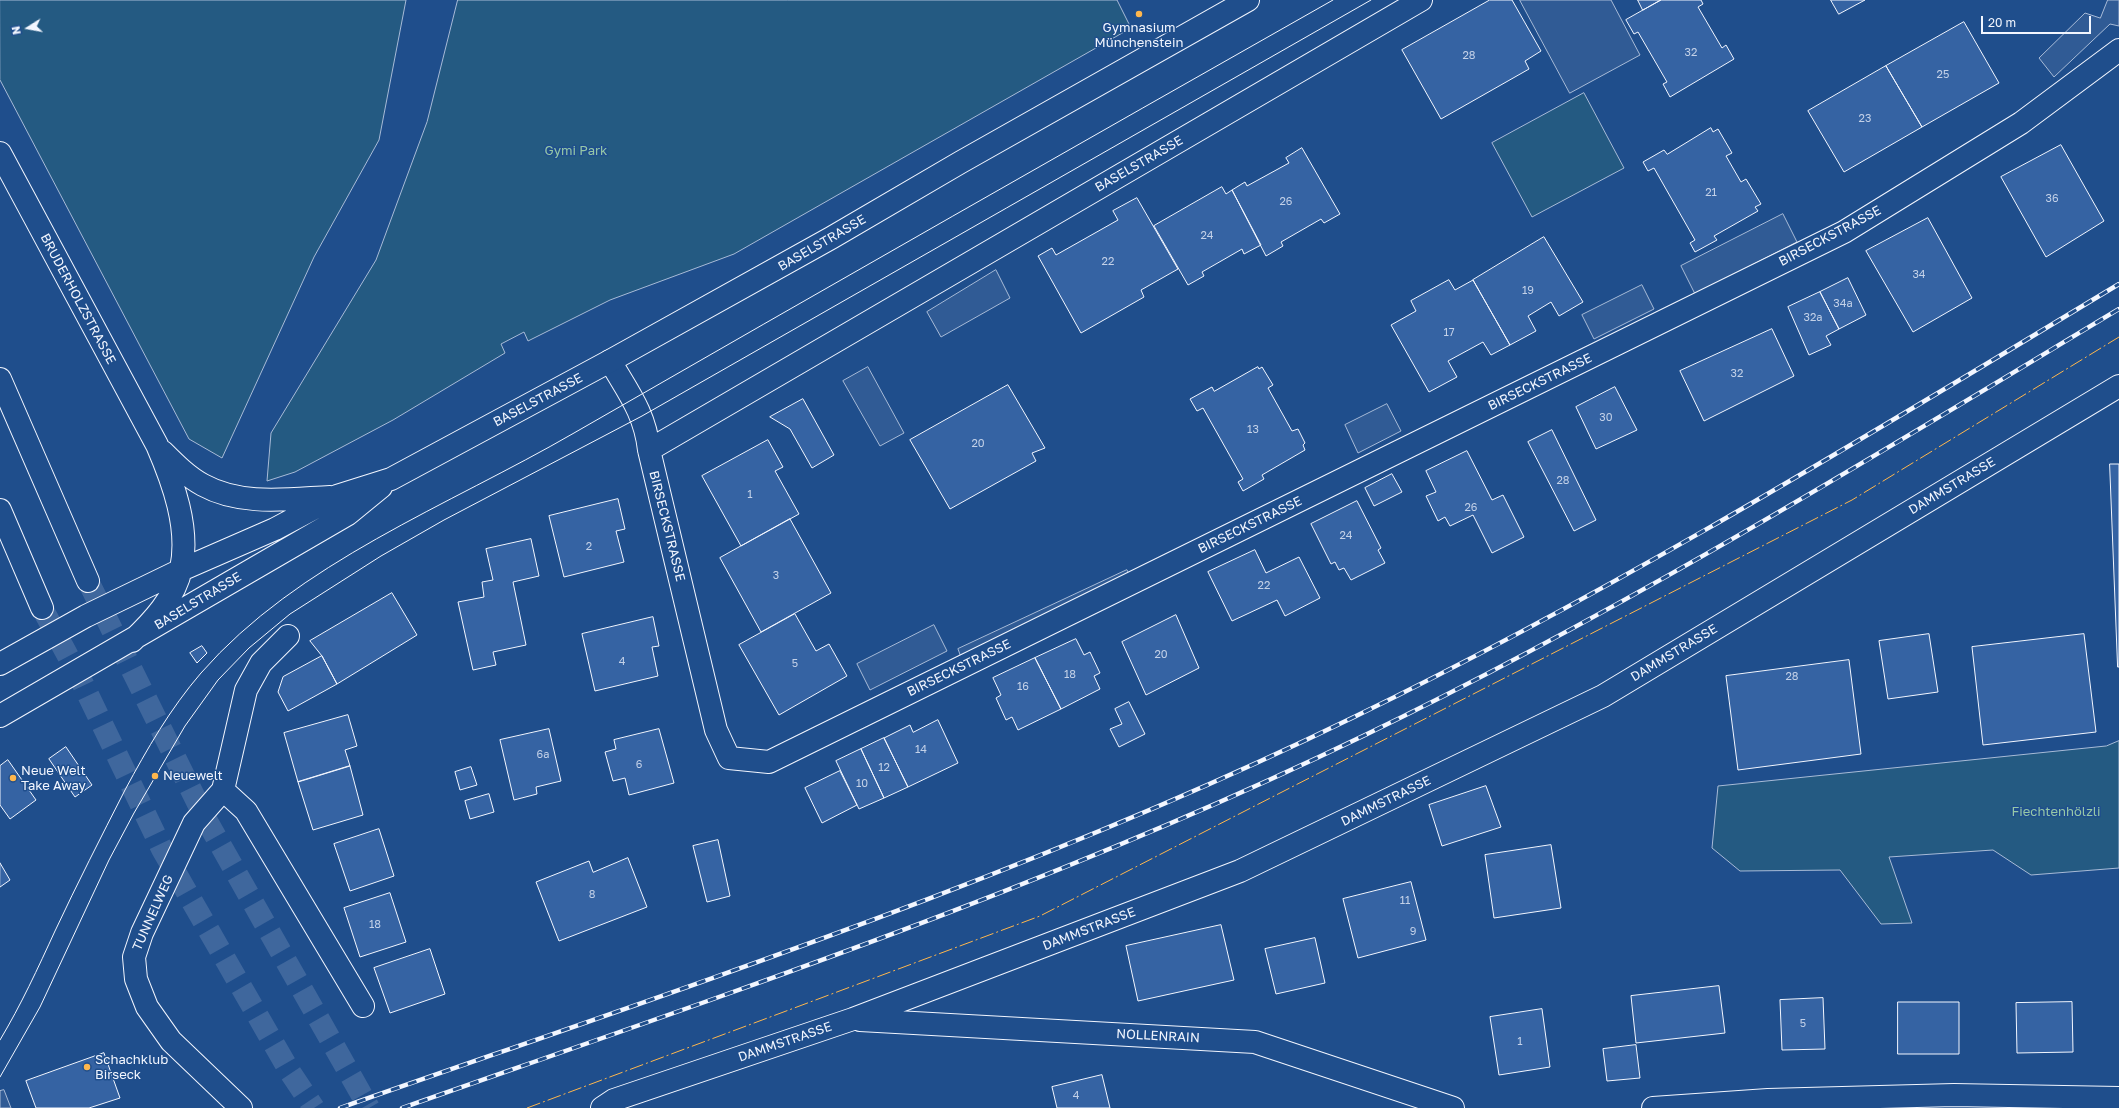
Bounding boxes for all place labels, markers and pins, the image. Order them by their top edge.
marker: Gymnasium Münchenstein [1134,9,1144,19]
place label: Gymnasium Münchenstein [1095,20,1183,51]
place label: Neue Welt Take Away [21,763,86,794]
place label: Neuewelt [163,768,223,784]
marker: Neuewelt [150,771,160,781]
marker: Neue Welt Take Away [8,773,18,783]
place label: Schachklub Birseck [95,1052,168,1083]
marker: Schachklub Birseck [82,1062,92,1072]

